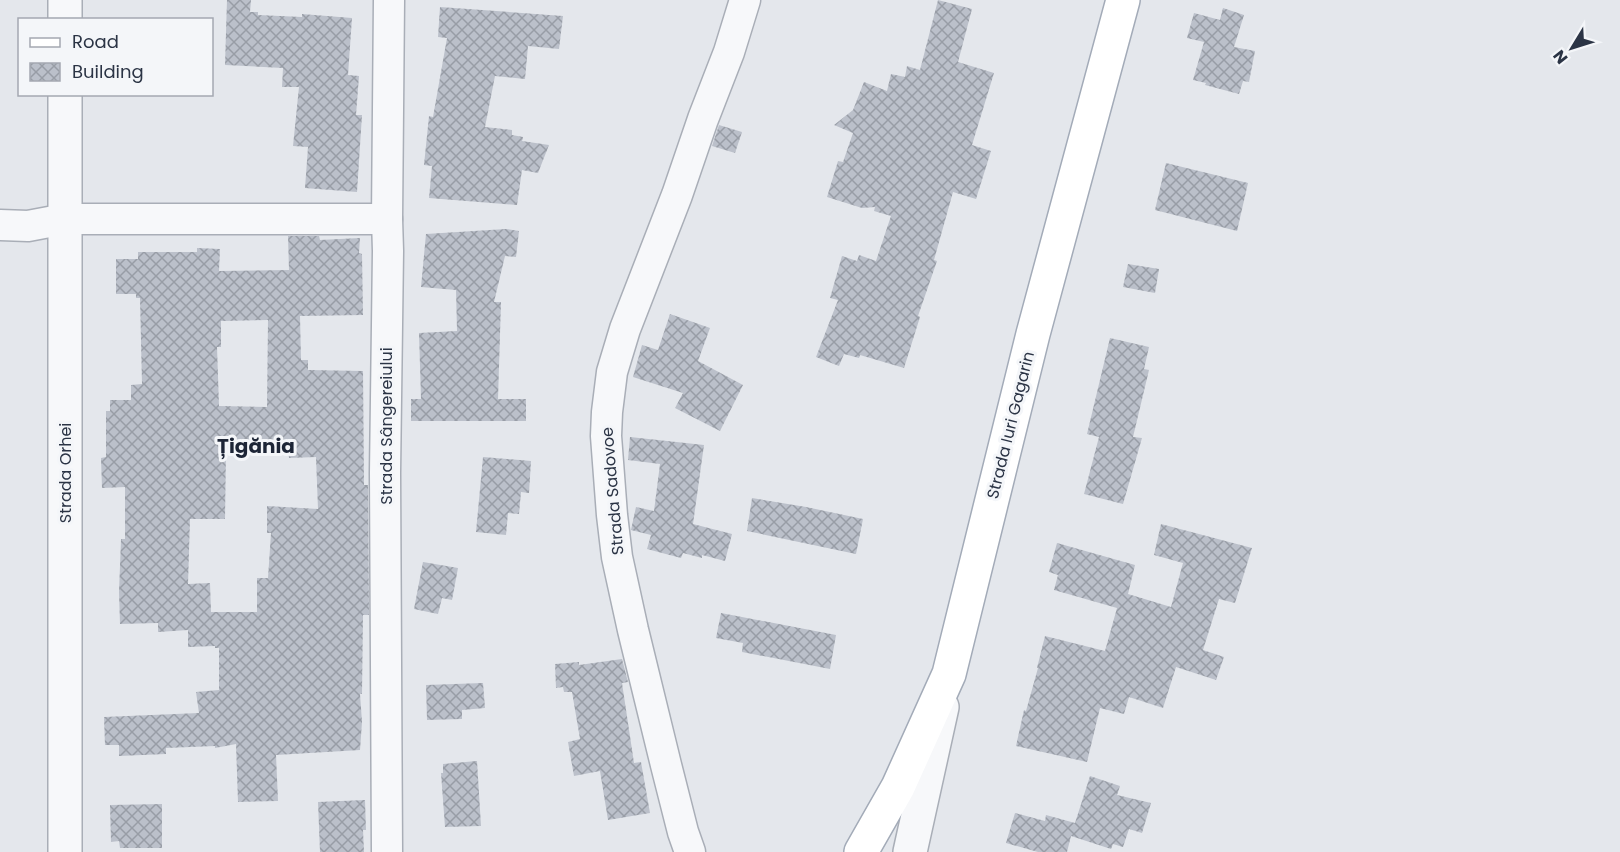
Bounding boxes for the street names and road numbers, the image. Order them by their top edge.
street label: Strada Sângereiului [375,347,398,505]
street label: Strada Iuri Gagarin [981,349,1040,501]
street label: Strada Orhei [54,423,77,523]
street label: Strada Sadovoe [595,426,630,556]

